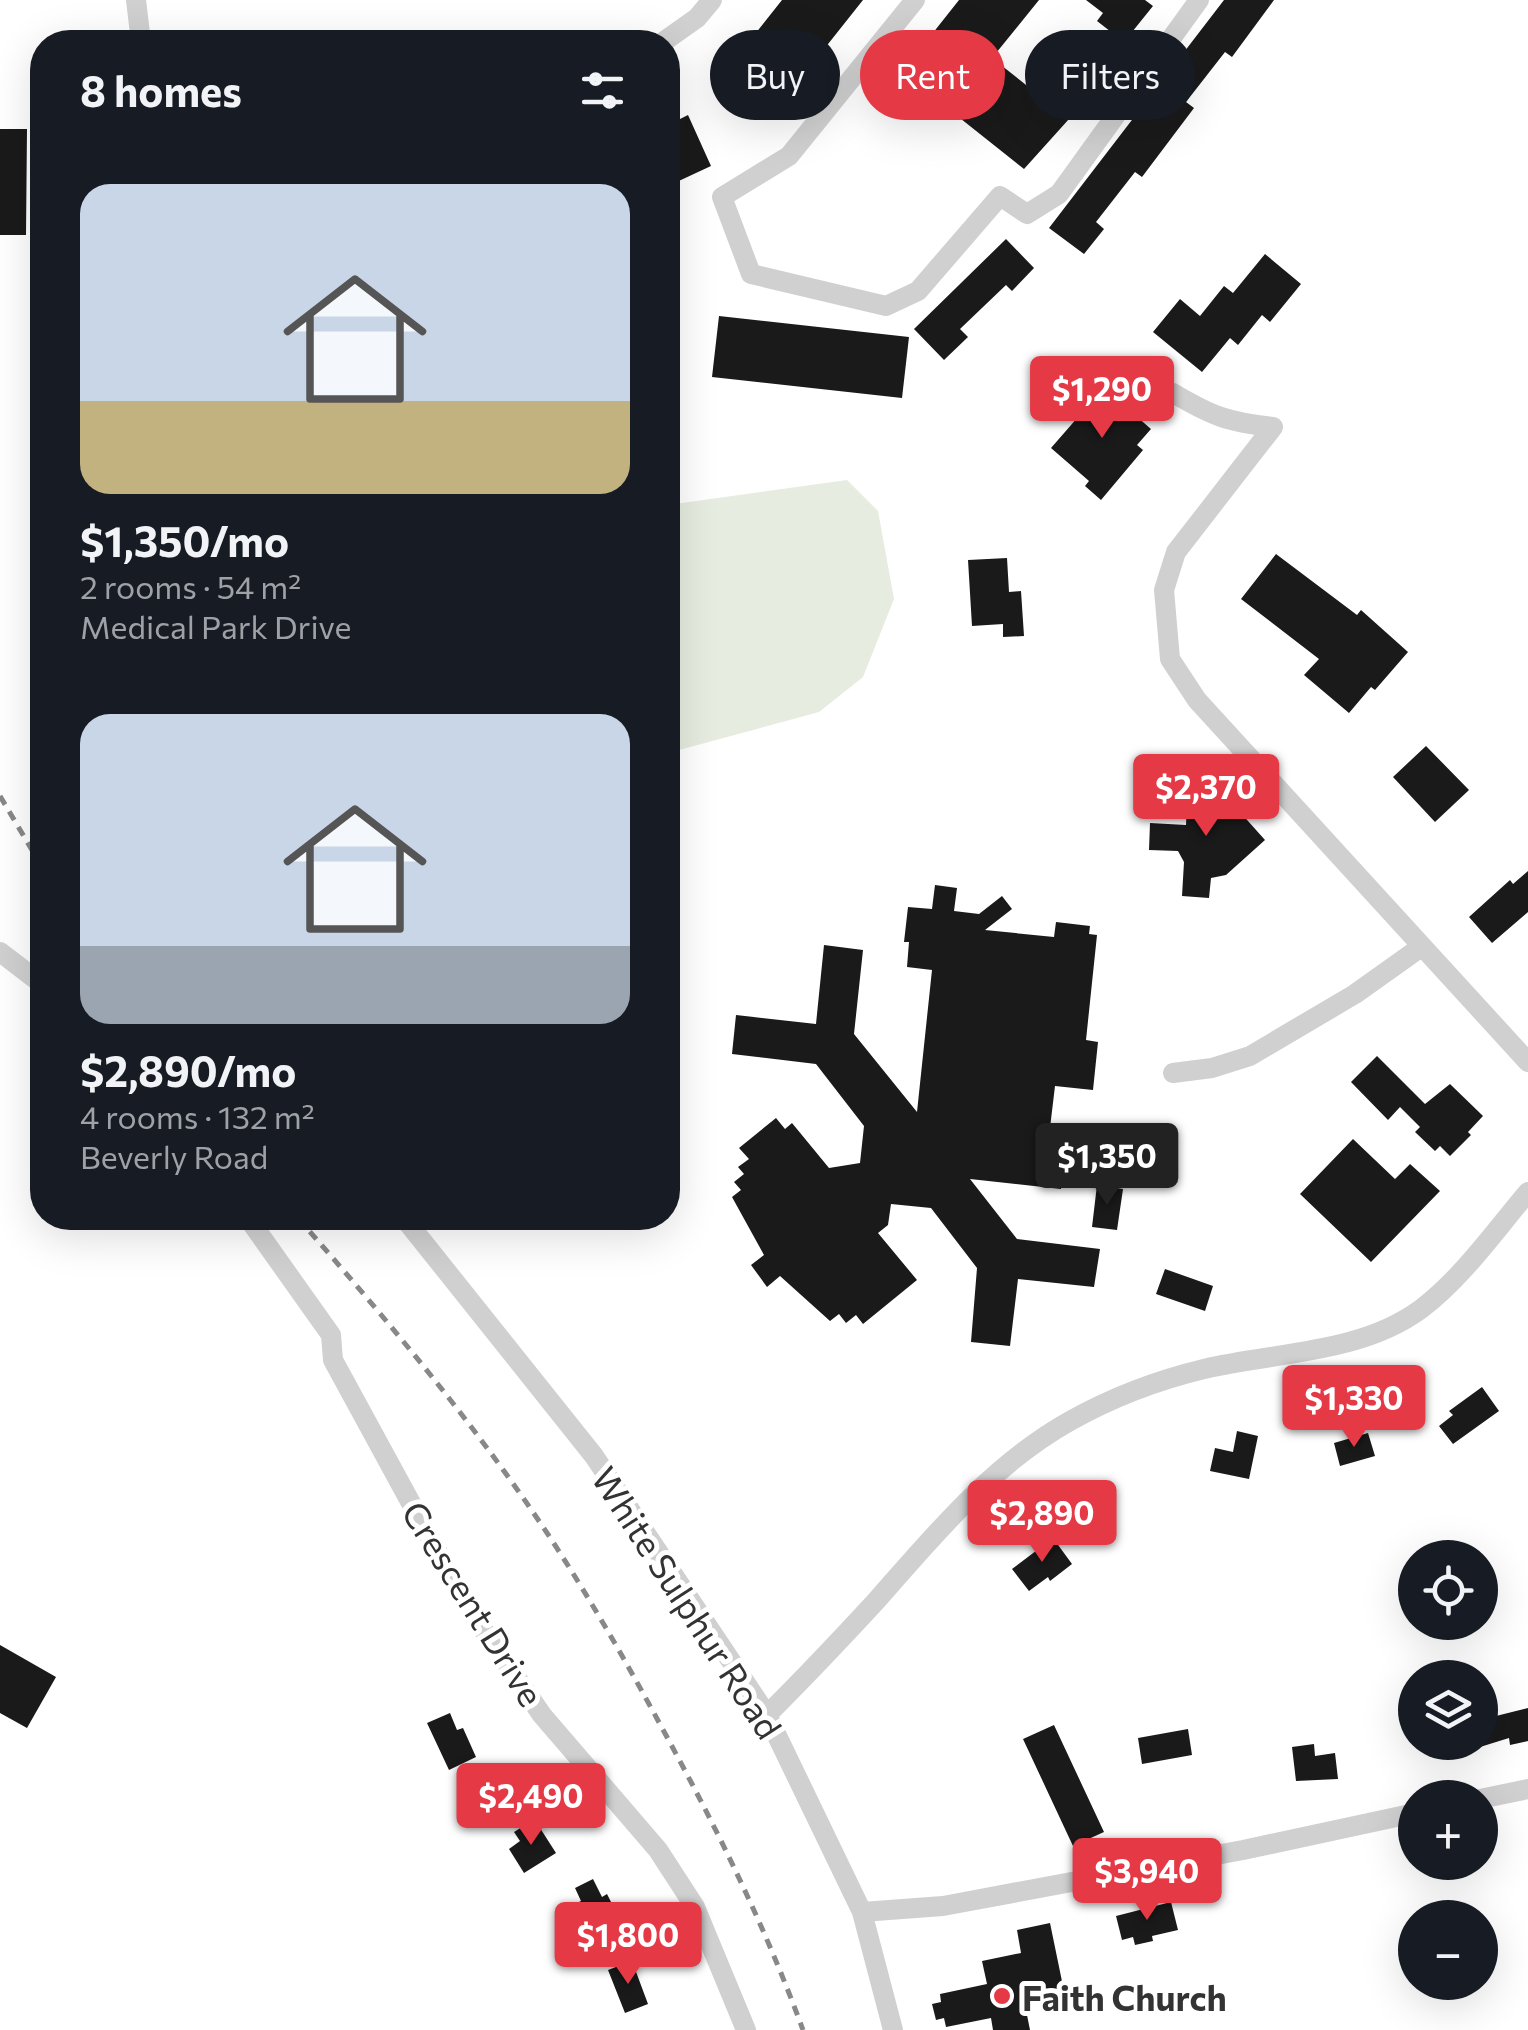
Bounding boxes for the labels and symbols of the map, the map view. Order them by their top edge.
pin: $1,290 [1021,356,1183,441]
pin: $2,370 [1125,754,1287,839]
pin: $1,350 [1026,1123,1188,1208]
pin: $1,330 [1273,1365,1435,1450]
street label: White Sulphur Road [584,1458,792,1746]
pin: $2,890 [961,1480,1123,1565]
street label: Crescent Drive [394,1493,554,1713]
pin: $2,490 [450,1763,612,1848]
pin: $3,940 [1066,1838,1228,1923]
pin: $1,800 [547,1902,709,1987]
place label: Faith Church [1022,1975,1227,2018]
marker: Faith Church [991,1985,1013,2007]

